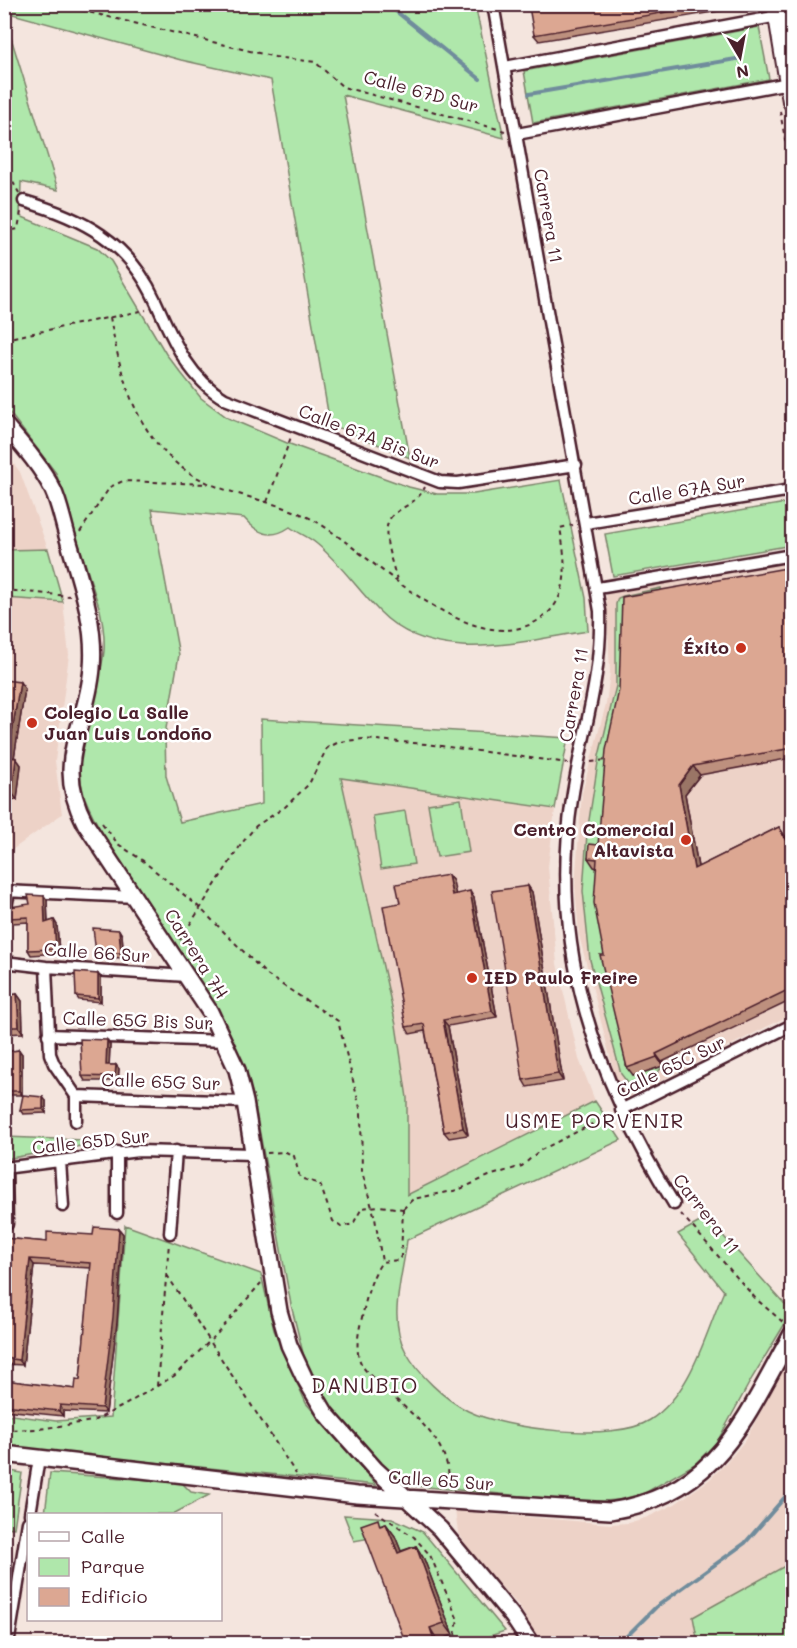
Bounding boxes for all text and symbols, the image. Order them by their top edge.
north arrow [710,27,770,87]
text: N [735,61,751,84]
street label: Calle 67D Sur [361,64,481,118]
street label: Carrera 11 [529,167,569,265]
street label: Calle 67A Bis Sur [295,398,443,474]
street label: Calle 67A Sur [627,468,747,510]
place label: Éxito [683,635,729,659]
marker: Éxito [734,641,748,655]
street label: Carrera 11 [553,646,593,744]
place label: Colegio La Salle Juan Luis Londoño [44,700,212,745]
marker: Colegio La Salle Juan Luis Londoño [25,716,39,730]
place label: Centro Comercial Altavista [513,817,674,862]
marker: Centro Comercial Altavista [679,833,693,847]
street label: Carrera 7H [160,904,234,1003]
street label: Calle 66 Sur [43,936,151,968]
place label: IED Paulo Freire [484,965,638,989]
marker: IED Paulo Freire [465,971,479,985]
street label: Calle 65G Bis Sur [62,1005,214,1035]
street label: Calle 65C Sur [612,1029,729,1103]
street label: Calle 65G Sur [101,1067,221,1095]
district label: USME PORVENIR [505,1107,685,1133]
street label: Calle 65D Sur [31,1123,151,1159]
street label: Carrera 11 [668,1168,746,1258]
district label: DANUBIO [311,1371,419,1398]
street label: Calle 65 Sur [387,1464,495,1496]
legend [27,1513,222,1621]
text: Calle [81,1524,125,1548]
text: Parque [81,1554,145,1578]
text: Edificio [81,1584,148,1608]

